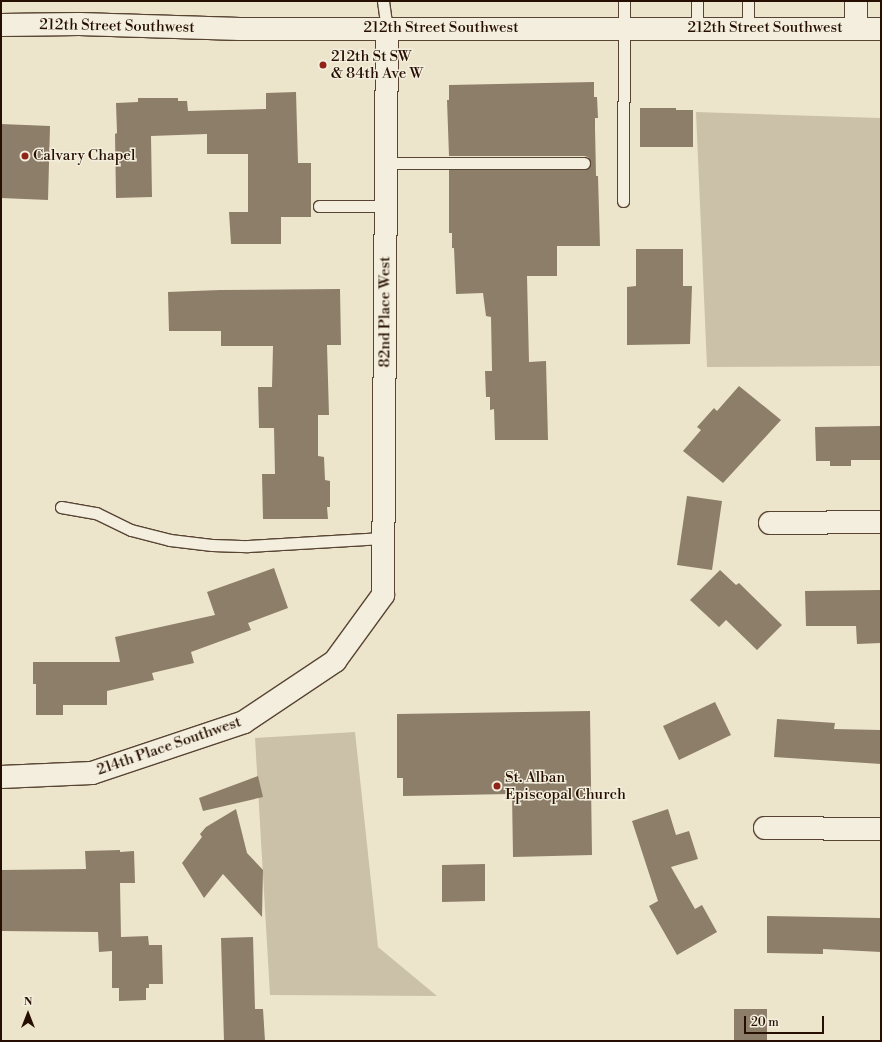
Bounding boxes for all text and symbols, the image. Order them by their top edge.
street label: 212th Street Southwest [39,16,195,36]
street label: 212th Street Southwest [363,19,519,37]
street label: 212th Street Southwest [687,19,843,37]
place label: 212th St SW & 84th Ave W [331,47,423,82]
marker: 212th St SW & 84th Ave W [318,60,328,70]
place label: Calvary Chapel [33,147,135,165]
marker: Calvary Chapel [20,151,30,161]
street label: 82nd Place West [376,256,394,368]
street label: 214th Place Southwest [95,713,243,779]
place label: St. Alban Episcopal Church [505,768,626,803]
marker: St. Alban Episcopal Church [492,781,502,791]
north arrow [8,994,48,1034]
text: N [24,995,32,1009]
scale bar [746,1008,826,1034]
text: 20 m [751,1015,779,1030]

